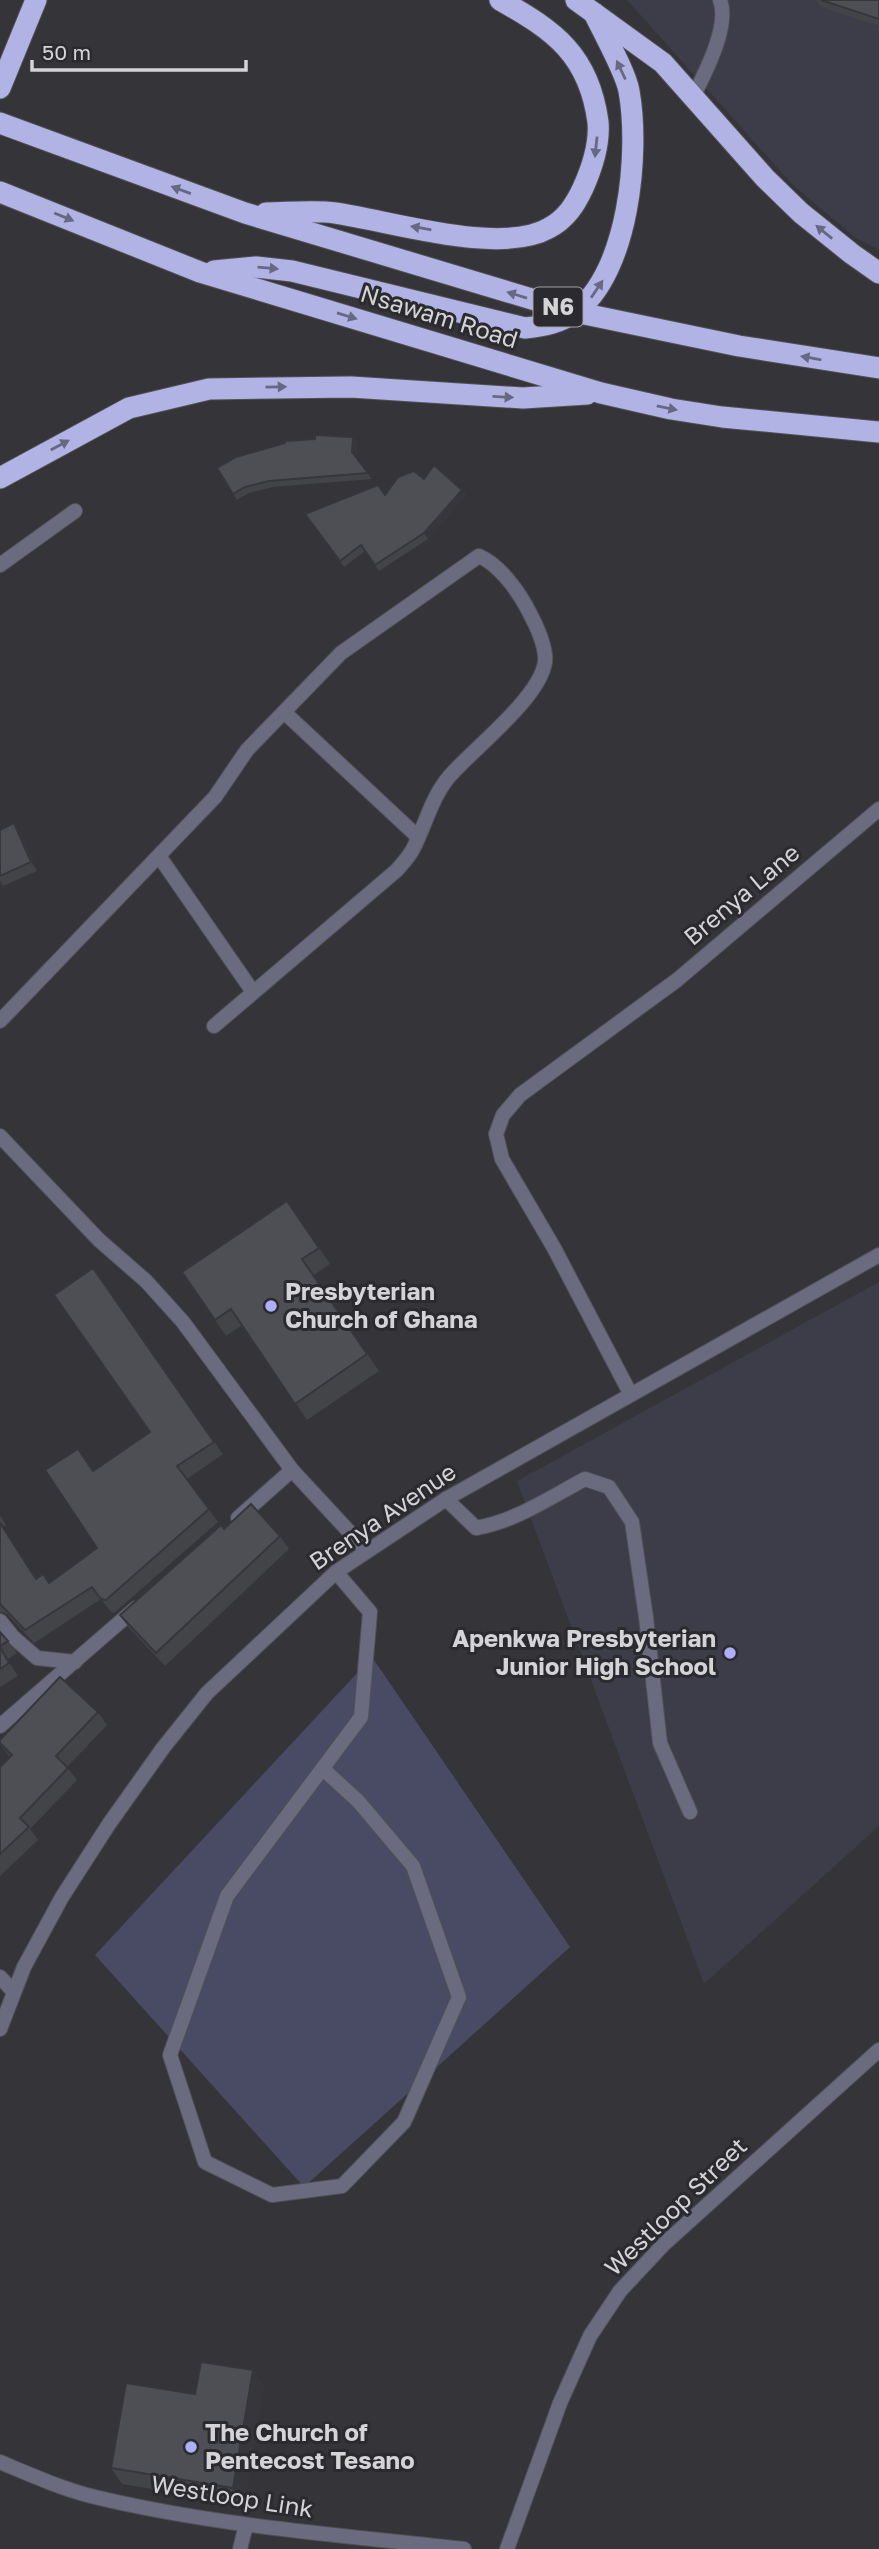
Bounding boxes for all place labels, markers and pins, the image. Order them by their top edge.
place label: Presbyterian Church of Ghana [285,1276,478,1333]
marker: Presbyterian Church of Ghana [263,1298,279,1314]
place label: Apenkwa Presbyterian Junior High School [452,1623,716,1680]
marker: Apenkwa Presbyterian Junior High School [722,1645,738,1661]
place label: The Church of Pentecost Tesano [205,2417,415,2474]
marker: The Church of Pentecost Tesano [183,2439,199,2455]

